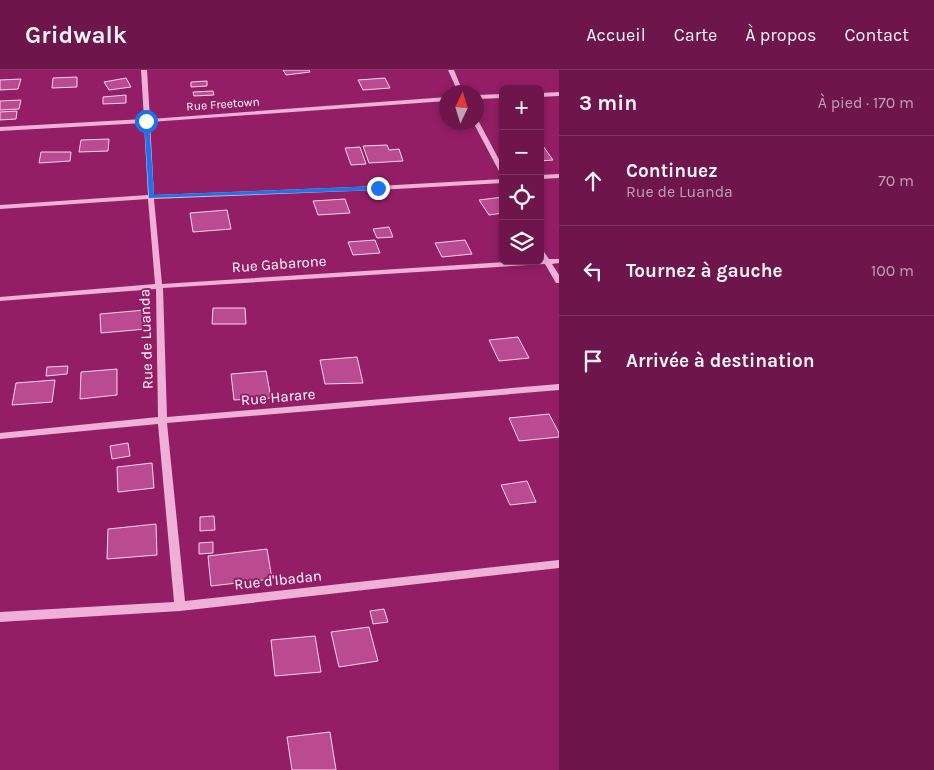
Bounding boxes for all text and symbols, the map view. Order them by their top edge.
text: Gridwalk [25,21,127,49]
text: Accueil [586,24,646,46]
text: Carte [674,24,717,46]
text: À propos [745,24,817,46]
text: Contact [845,24,909,46]
north arrow [439,85,484,130]
map controls [499,85,544,265]
button: + [499,85,544,130]
text: 3 min [579,91,637,115]
text: À pied · 170 m [818,93,914,112]
street label: Rue Freetown [186,94,260,114]
route start [135,110,158,133]
button: − [499,130,544,175]
text: Continuez [626,160,718,182]
icon: ahead [579,167,607,195]
text: 70 m [878,171,914,190]
button: locate [499,175,544,220]
route end [367,177,390,200]
text: Rue de Luanda [626,182,733,201]
button: layers [499,220,544,265]
street label: Rue Gabarone [231,252,327,276]
icon: left [579,257,607,285]
text: Tournez à gauche [626,260,783,282]
text: 100 m [871,261,914,280]
street label: Rue de Luanda [135,289,157,389]
icon: arrive [579,347,607,375]
text: Arrivée à destination [626,350,815,372]
street label: Rue Harare [240,385,316,409]
street label: Rue d'Ibadan [233,566,323,594]

